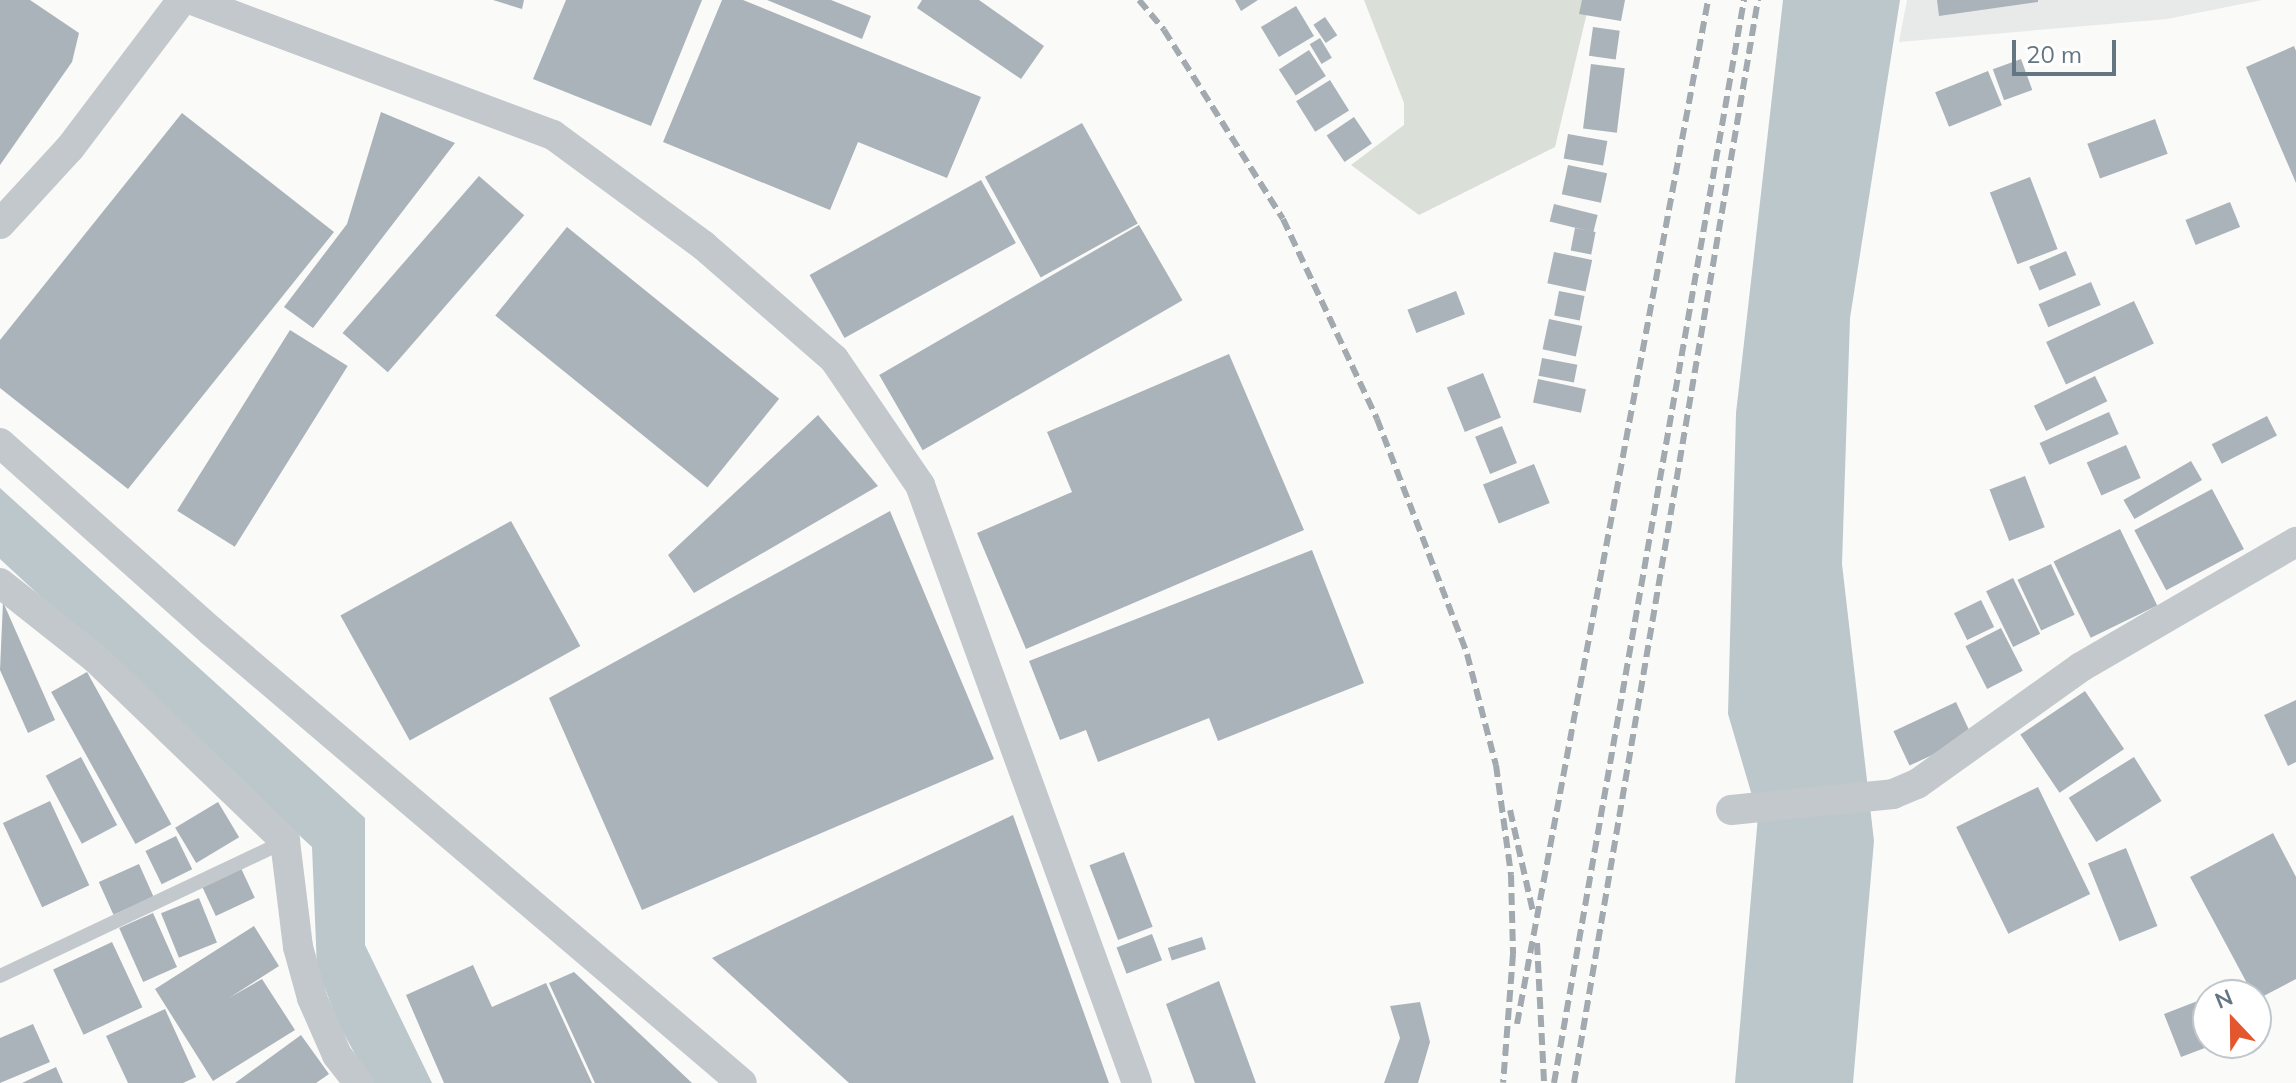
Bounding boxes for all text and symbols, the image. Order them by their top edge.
scale bar [2016,24,2120,74]
text: 20 m [2026,39,2082,69]
north arrow [2192,979,2272,1059]
text: N [2211,983,2237,1015]

